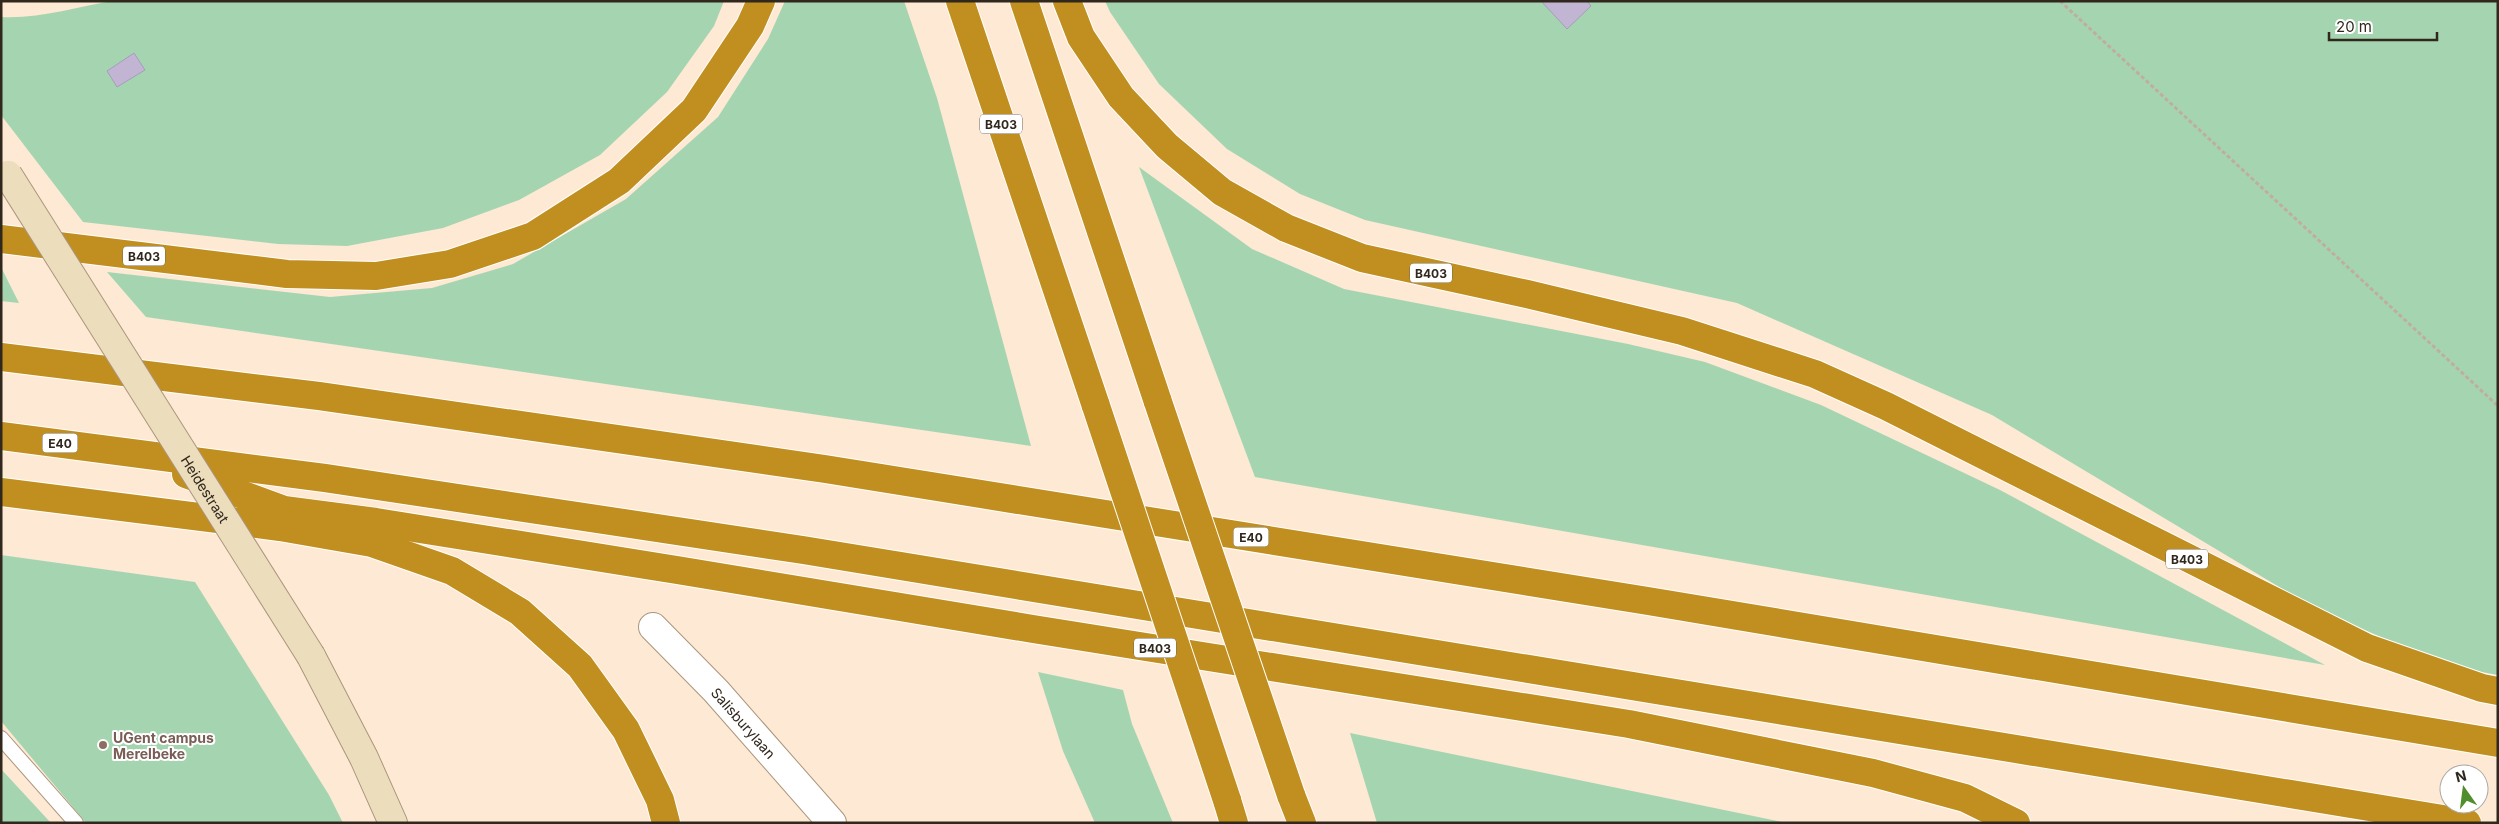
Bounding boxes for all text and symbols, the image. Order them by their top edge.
scale bar [2329,10,2436,42]
text: 20 m [2336,17,2372,36]
road number: B403 [980,115,1022,134]
road number: B403 [123,247,165,266]
road number: B403 [1410,264,1452,282]
road number: E40 [42,433,78,452]
street label: Heidestraat [178,452,233,526]
road number: E40 [1234,528,1268,546]
road number: B403 [2166,550,2208,568]
road number: B403 [1134,638,1176,658]
street label: Salisburylaan [708,684,780,762]
place label: UGent campus Merelbeke [113,729,214,762]
marker: UGent campus Merelbeke [97,739,109,751]
north arrow [2439,764,2489,814]
text: N [2454,766,2468,785]

